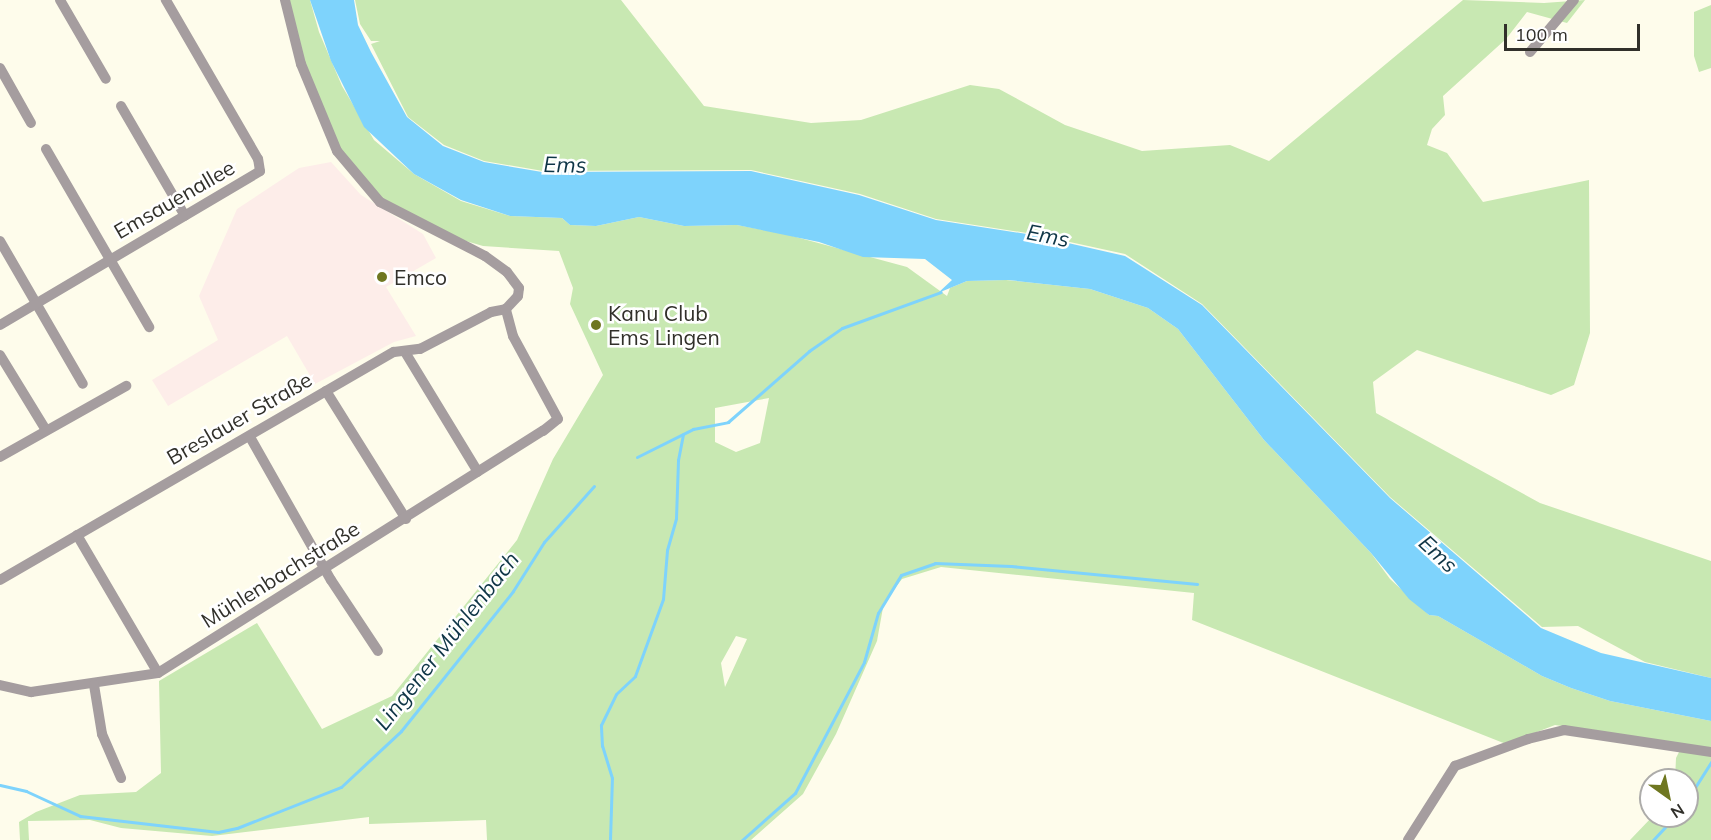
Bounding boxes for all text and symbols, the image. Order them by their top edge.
scale bar [1507,12,1644,50]
text: 100 m [1515,23,1568,46]
water label: Ems [543,151,587,179]
street label: Emsauenallee [109,154,239,244]
water label: Ems [1024,219,1072,253]
place label: Emco [394,264,447,290]
marker: Emco [375,270,389,284]
place label: Kanu Club Ems Lingen [608,300,720,350]
marker: Kanu Club Ems Lingen [589,318,603,332]
street label: Breslauer Straße [162,366,316,470]
street label: Mühlenbachstraße [196,515,364,633]
water label: Ems [1413,530,1463,578]
water label: Lingener Mühlenbach [369,547,525,735]
north arrow [1639,768,1699,828]
text: N [1667,800,1688,823]

